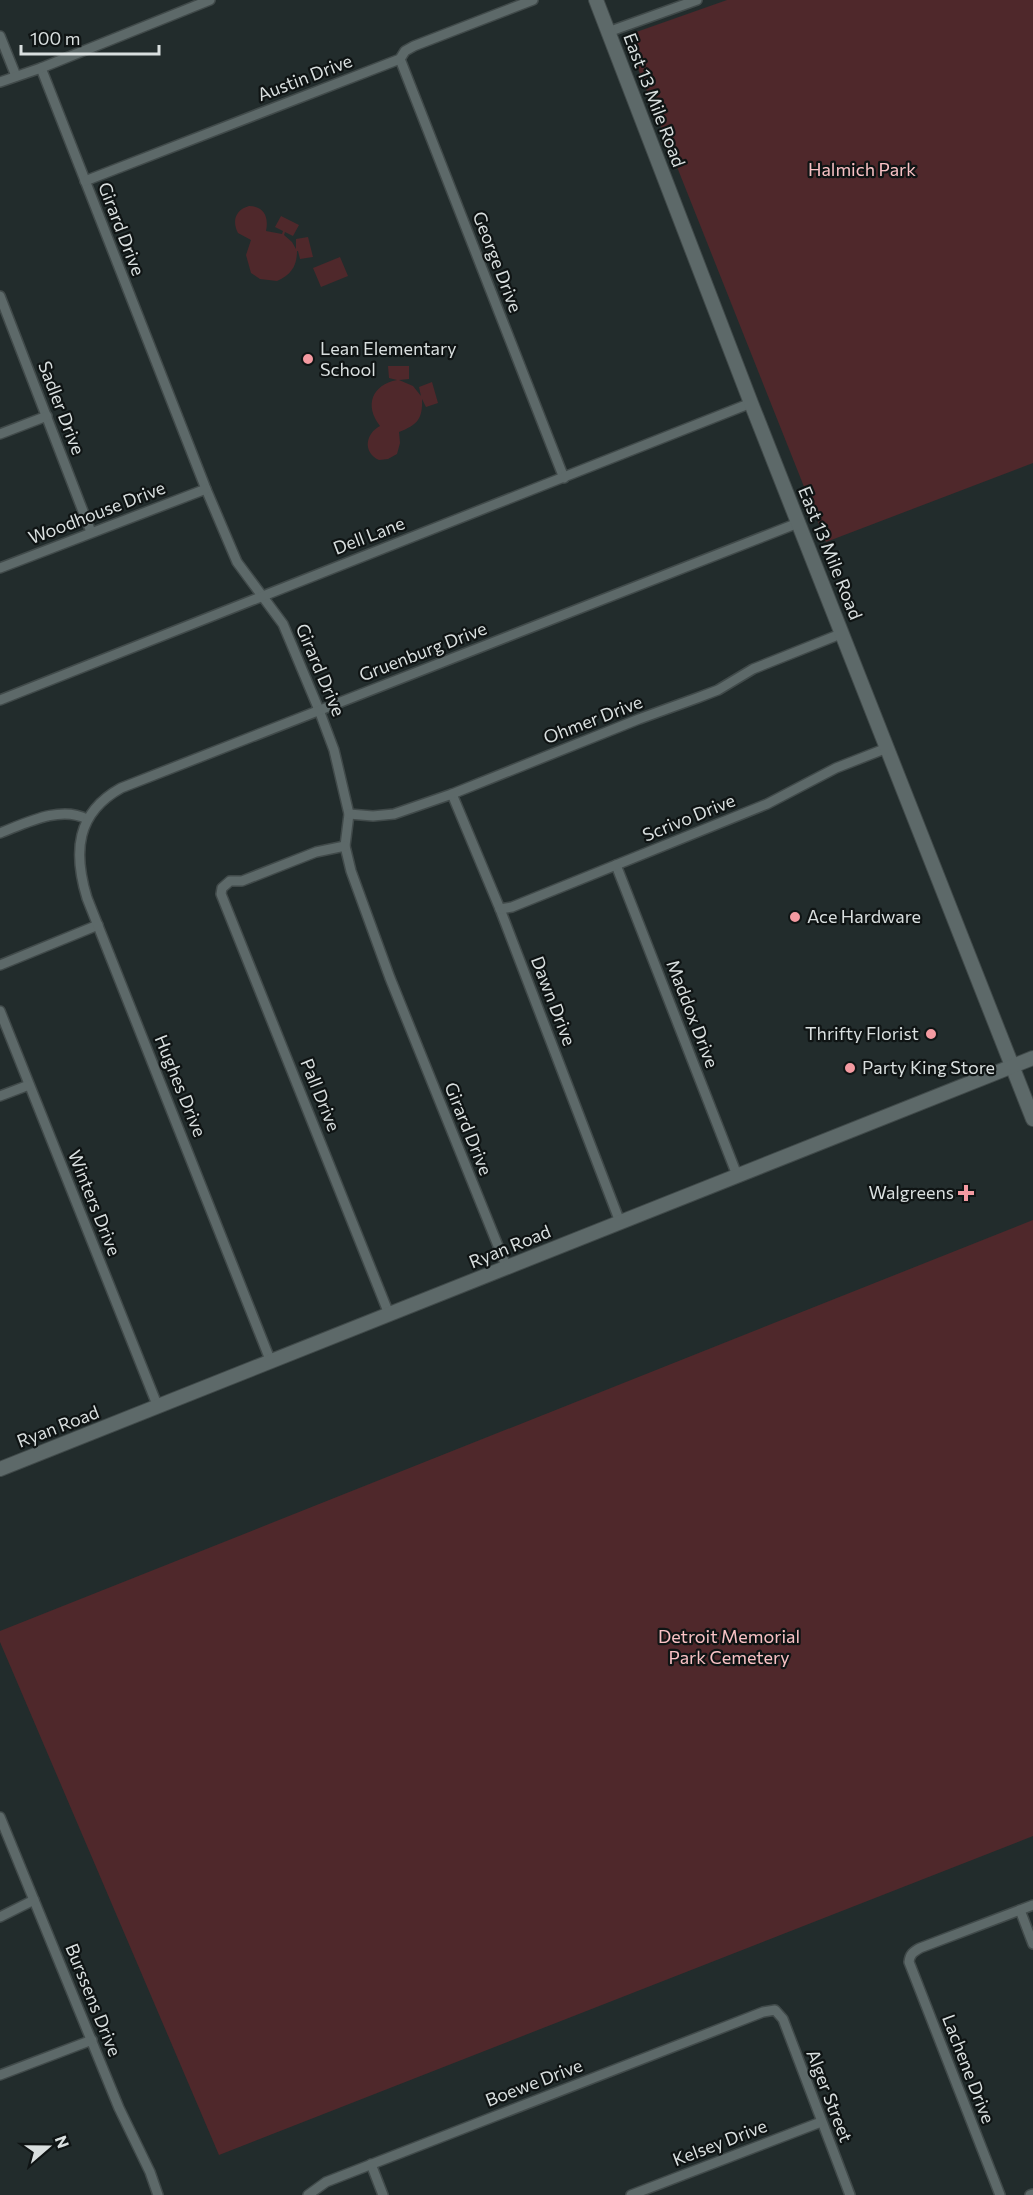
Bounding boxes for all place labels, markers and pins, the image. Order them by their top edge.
place label: Lean Elementary School [320,337,457,380]
marker: Lean Elementary School [301,352,315,366]
place label: Ace Hardware [807,905,921,927]
marker: Ace Hardware [788,910,802,924]
place label: Thrifty Florist [805,1022,919,1044]
marker: Thrifty Florist [924,1027,938,1041]
place label: Party King Store [862,1056,995,1078]
marker: Party King Store [843,1061,857,1075]
place label: Walgreens [868,1181,954,1203]
marker: Walgreens [959,1186,973,1200]

